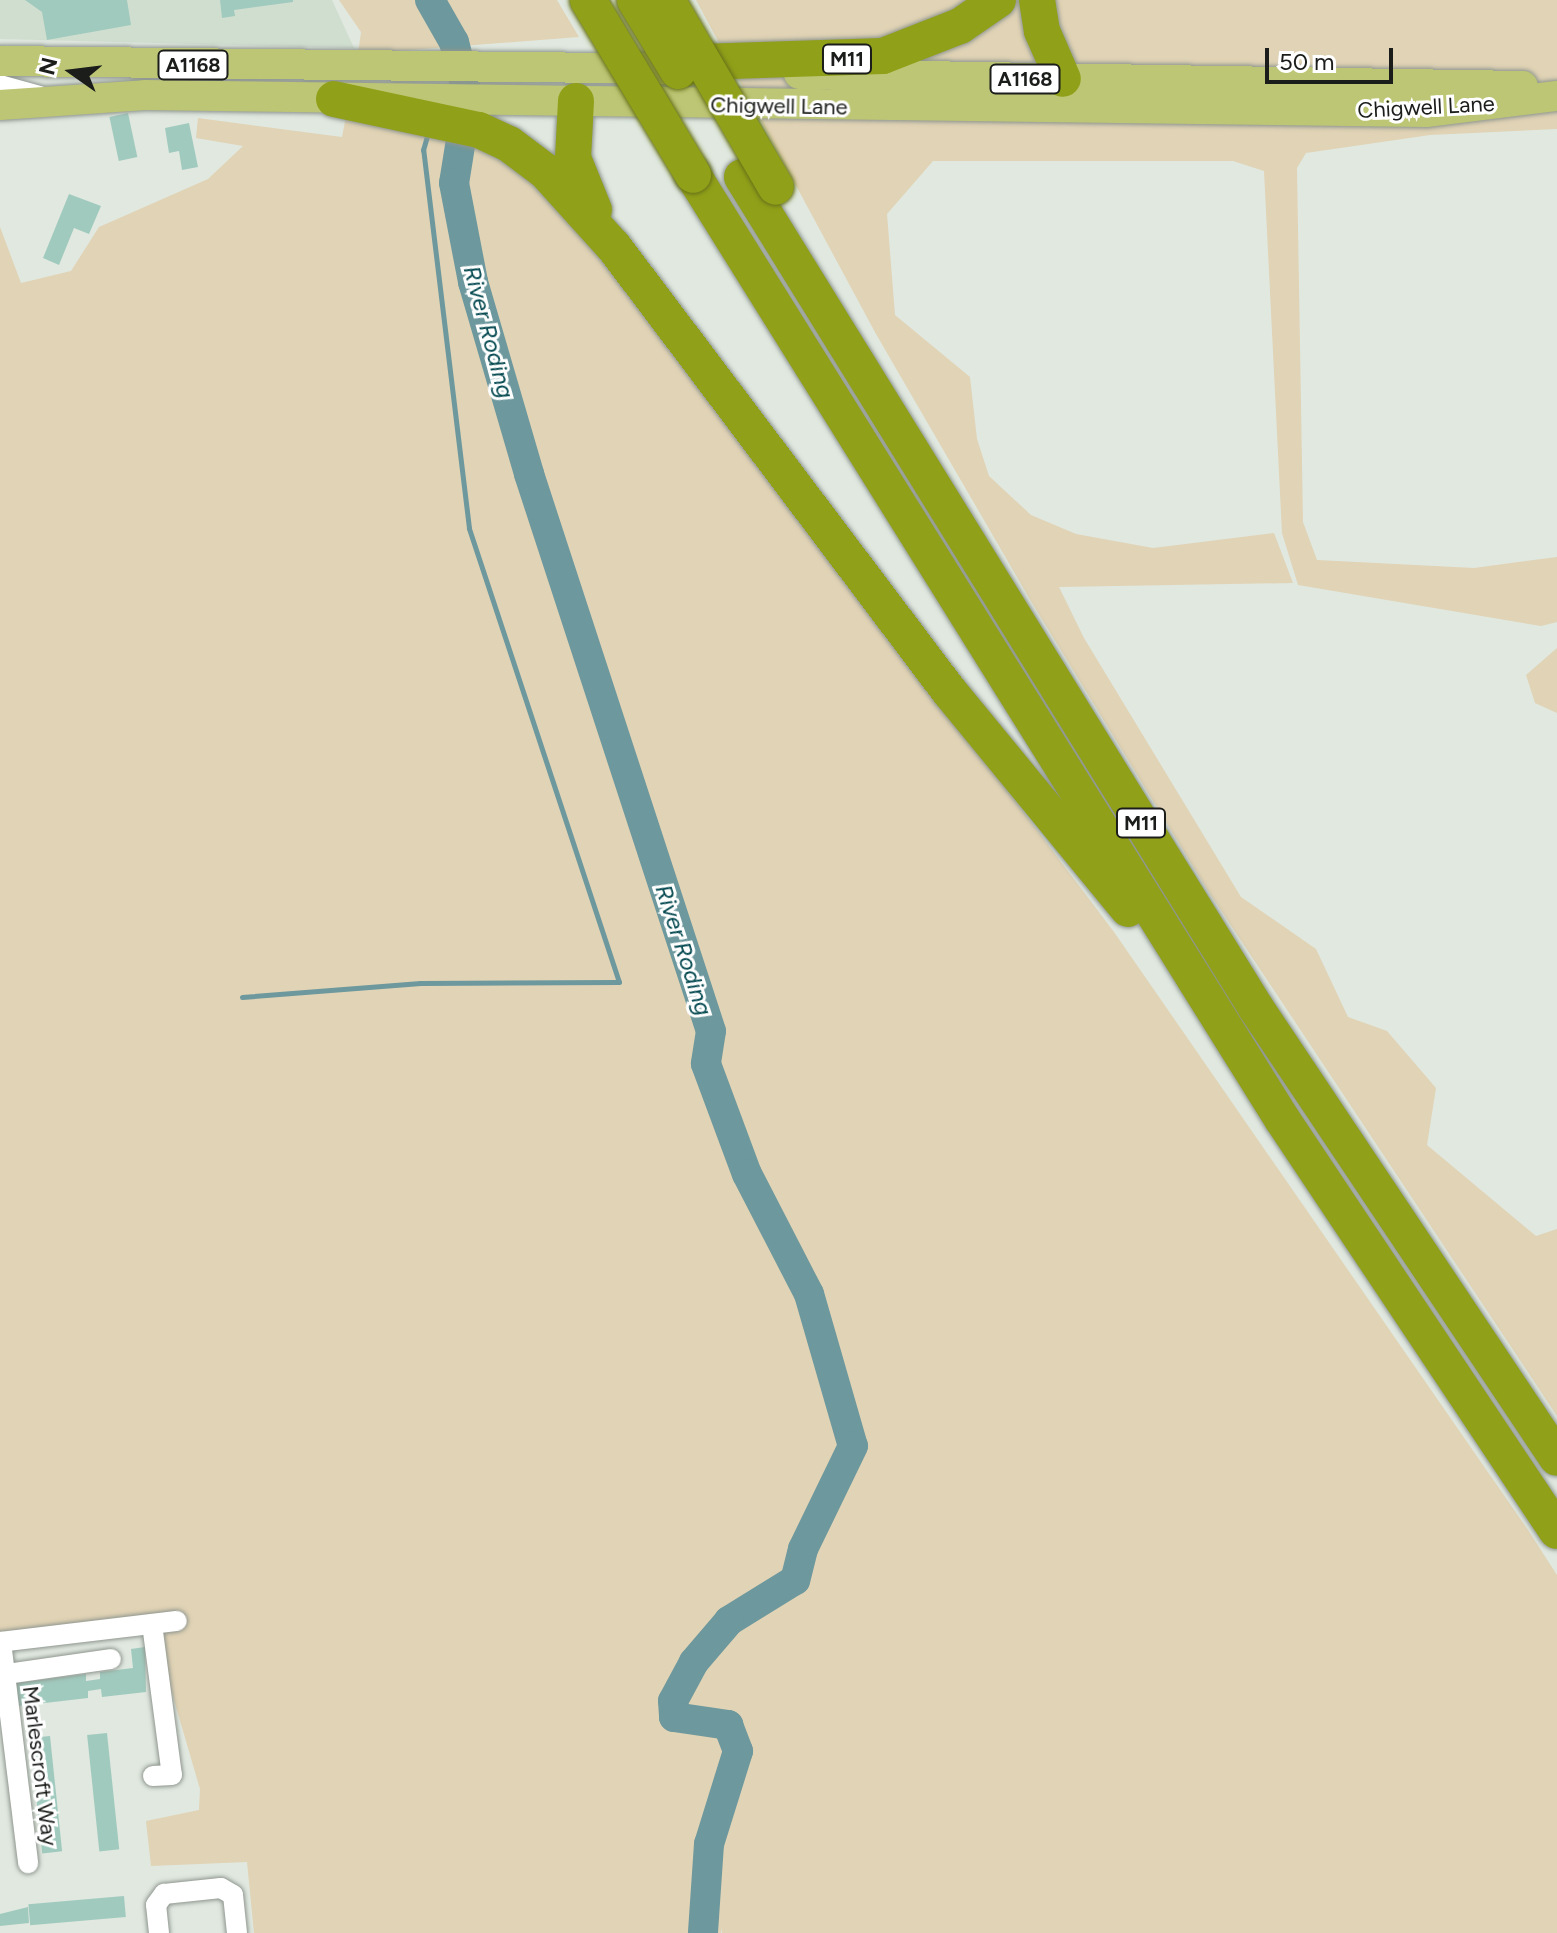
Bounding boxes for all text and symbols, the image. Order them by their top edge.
north arrow [32,32,112,112]
scale bar [1269,32,1397,82]
road number: M11 [821,43,873,75]
text: 50 m [1279,47,1335,76]
road number: A1168 [157,49,229,81]
text: N [33,55,63,78]
road number: A1168 [989,63,1061,95]
street label: Chigwell Lane [1357,90,1495,124]
street label: Chigwell Lane [710,92,848,120]
water label: River Roding [457,263,521,401]
road number: M11 [1115,807,1167,839]
water label: River Roding [649,881,719,1019]
street label: Marlescroft Way [17,1684,63,1848]

